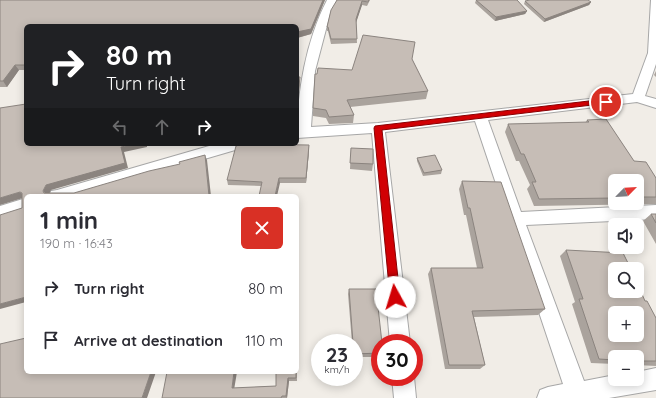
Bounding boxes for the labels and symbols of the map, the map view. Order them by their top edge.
pin [589,85,623,119]
north arrow [608,174,644,210]
position arrow [374,276,416,318]
speed limit sign: 30 [371,334,423,386]

